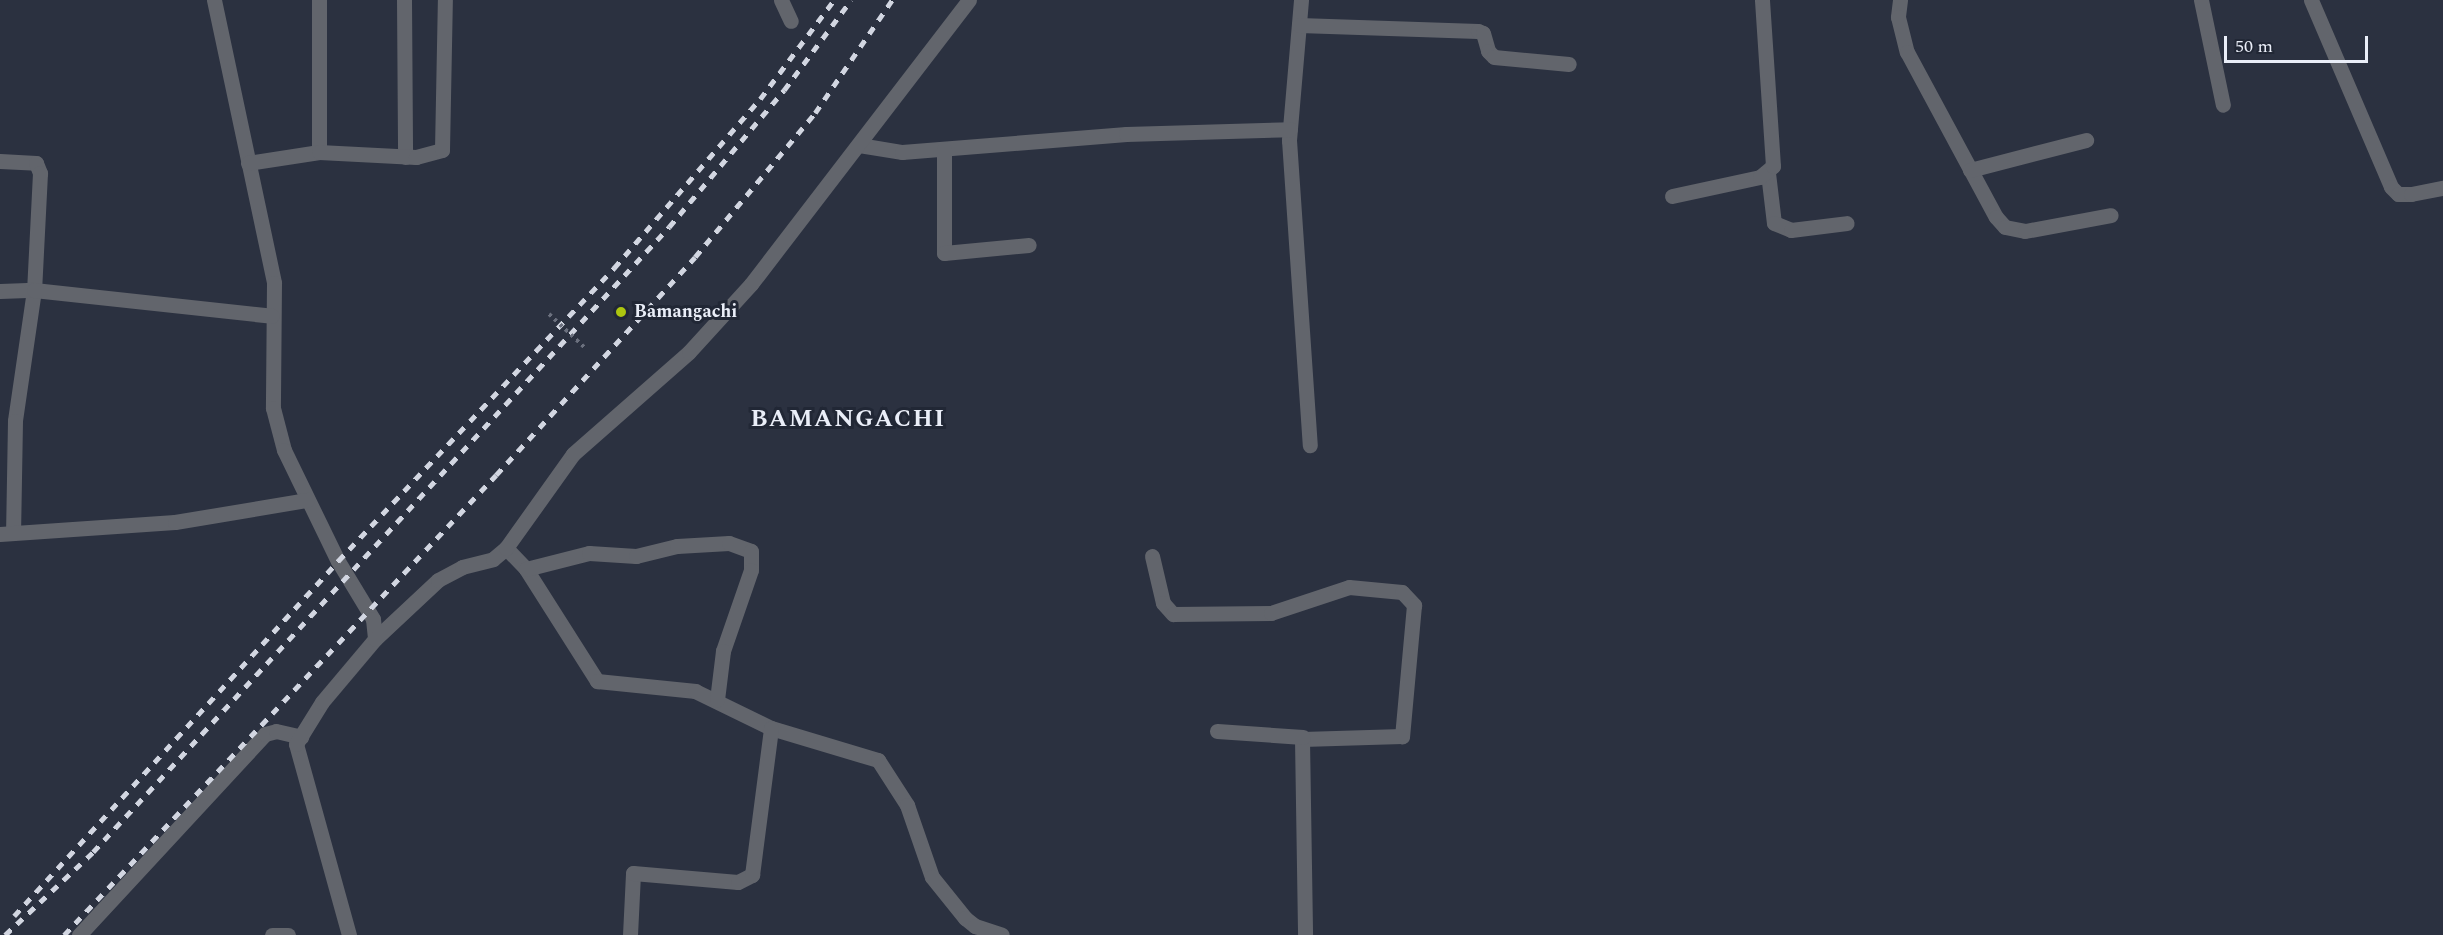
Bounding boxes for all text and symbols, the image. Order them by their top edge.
scale bar [2227,24,2371,62]
text: 50 m [2235,33,2273,60]
place label: Bamangachi [634,301,737,323]
marker: Bamangachi [612,303,630,321]
district label: BAMANGACHI [750,406,946,434]

